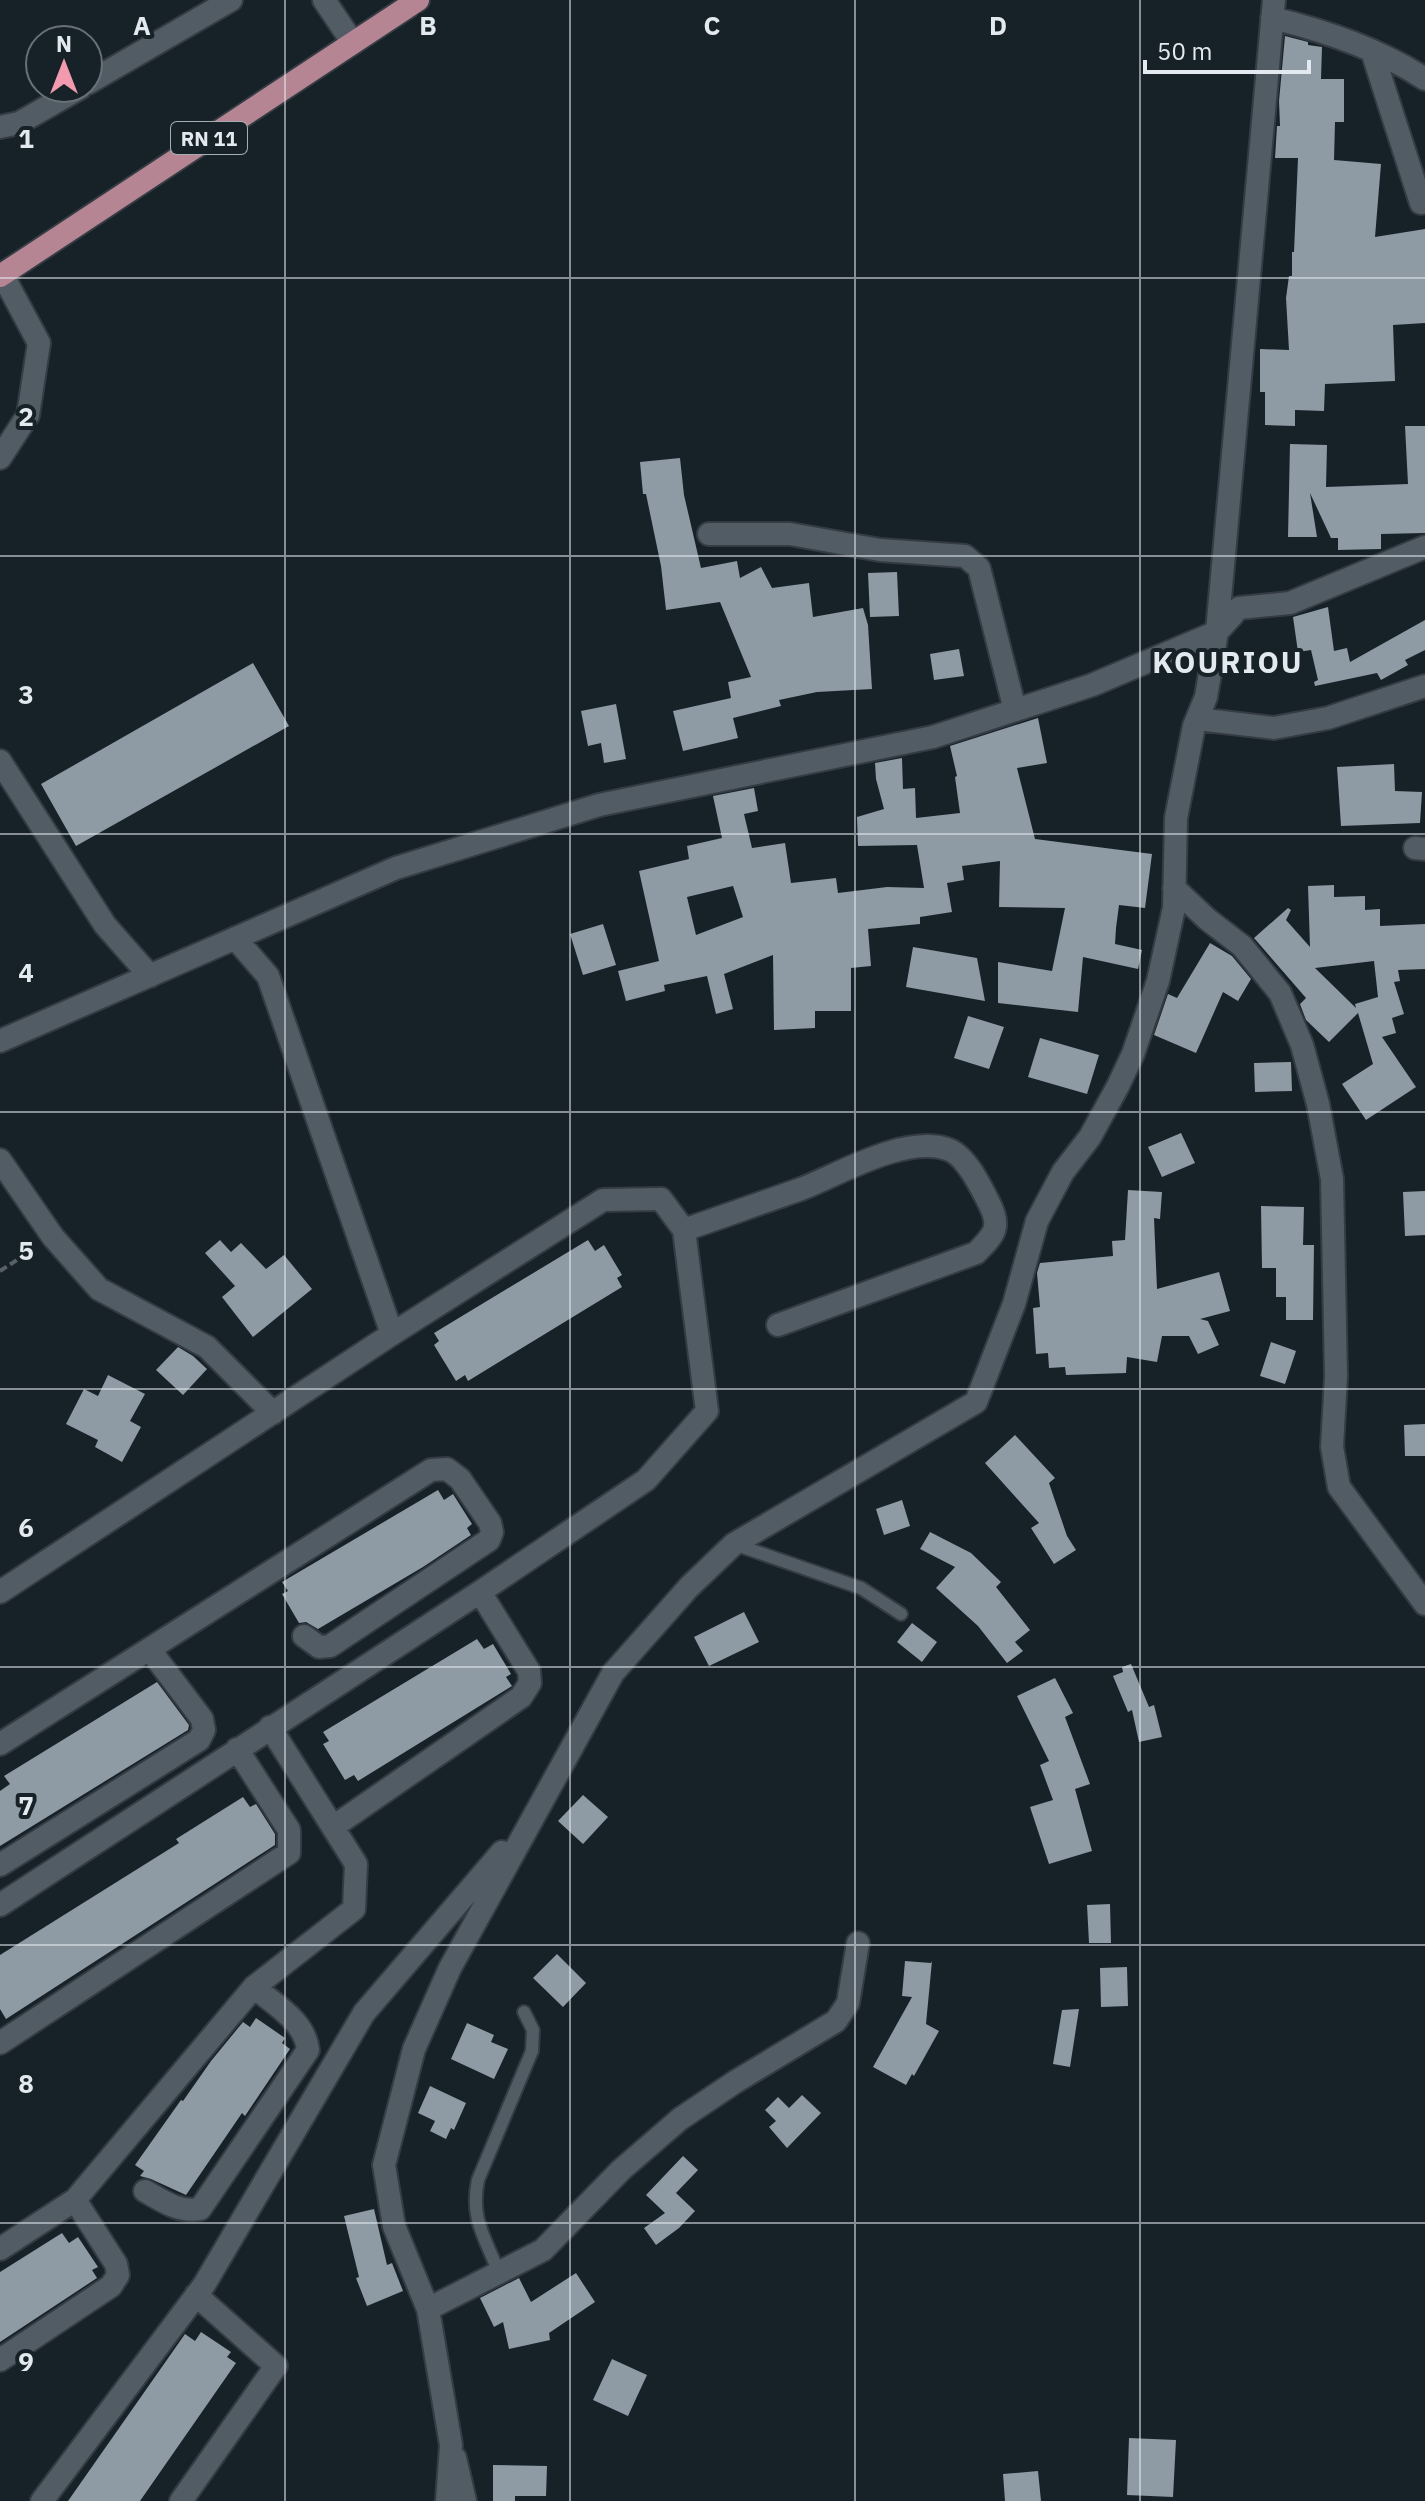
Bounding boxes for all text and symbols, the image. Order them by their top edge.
text: A [133,8,151,42]
text: B [419,8,437,42]
text: C [704,8,721,42]
text: D [989,8,1007,42]
north arrow [24,24,104,104]
scale bar [1145,24,1309,74]
text: N [56,29,72,58]
text: 50 m [1157,35,1212,67]
text: 1 [18,121,34,155]
road number: RN 11 [171,122,247,154]
text: 2 [18,399,34,433]
district label: KOURIOU [1152,642,1304,681]
text: 3 [18,677,34,711]
text: 4 [18,955,34,989]
text: 5 [18,1233,34,1267]
text: 6 [18,1510,34,1544]
text: 7 [18,1788,34,1822]
text: 8 [18,2066,34,2100]
text: 9 [18,2344,34,2378]

